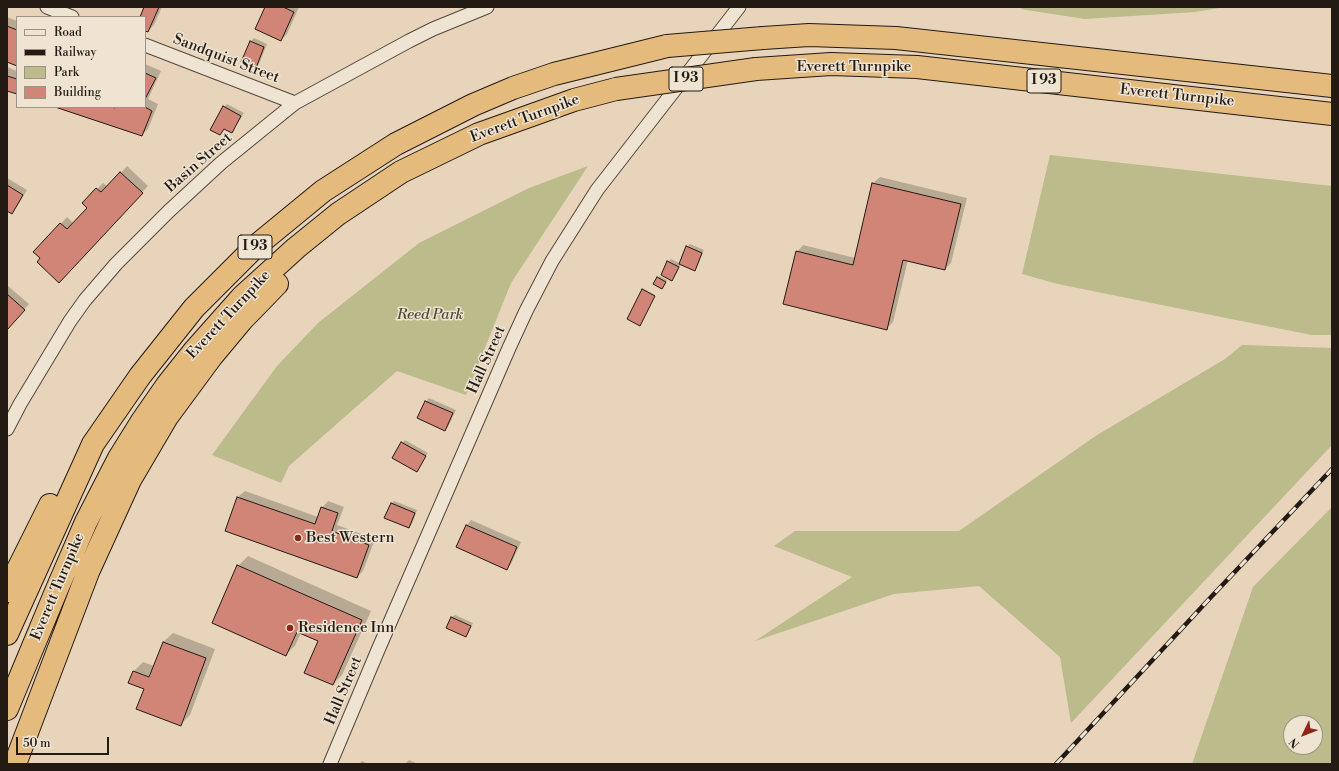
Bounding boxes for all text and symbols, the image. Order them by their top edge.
legend [16,16,146,108]
text: Road [54,25,82,40]
street label: Sandquist Street [170,30,282,88]
text: Railway [54,45,96,60]
street label: Everett Turnpike [797,58,911,76]
text: Park [54,65,79,80]
road number: I 93 [669,67,703,91]
road number: I 93 [1027,69,1061,93]
street label: Everett Turnpike [1119,81,1235,111]
text: Building [54,85,101,100]
street label: Everett Turnpike [468,91,582,147]
street label: Basin Street [162,129,236,197]
road number: I 93 [238,235,272,259]
street label: Everett Turnpike [183,267,275,363]
park label: Reed Park [397,306,463,324]
street label: Hall Street [464,323,510,397]
place label: Best Western [306,529,395,547]
street label: Everett Turnpike [27,531,89,643]
marker: Best Western [293,533,303,543]
place label: Residence Inn [298,619,394,637]
marker: Residence Inn [285,623,295,633]
street label: Hall Street [322,654,366,728]
north arrow [1283,715,1323,755]
scale bar [18,729,111,755]
text: N [1287,735,1303,750]
text: 50 m [23,736,51,751]

